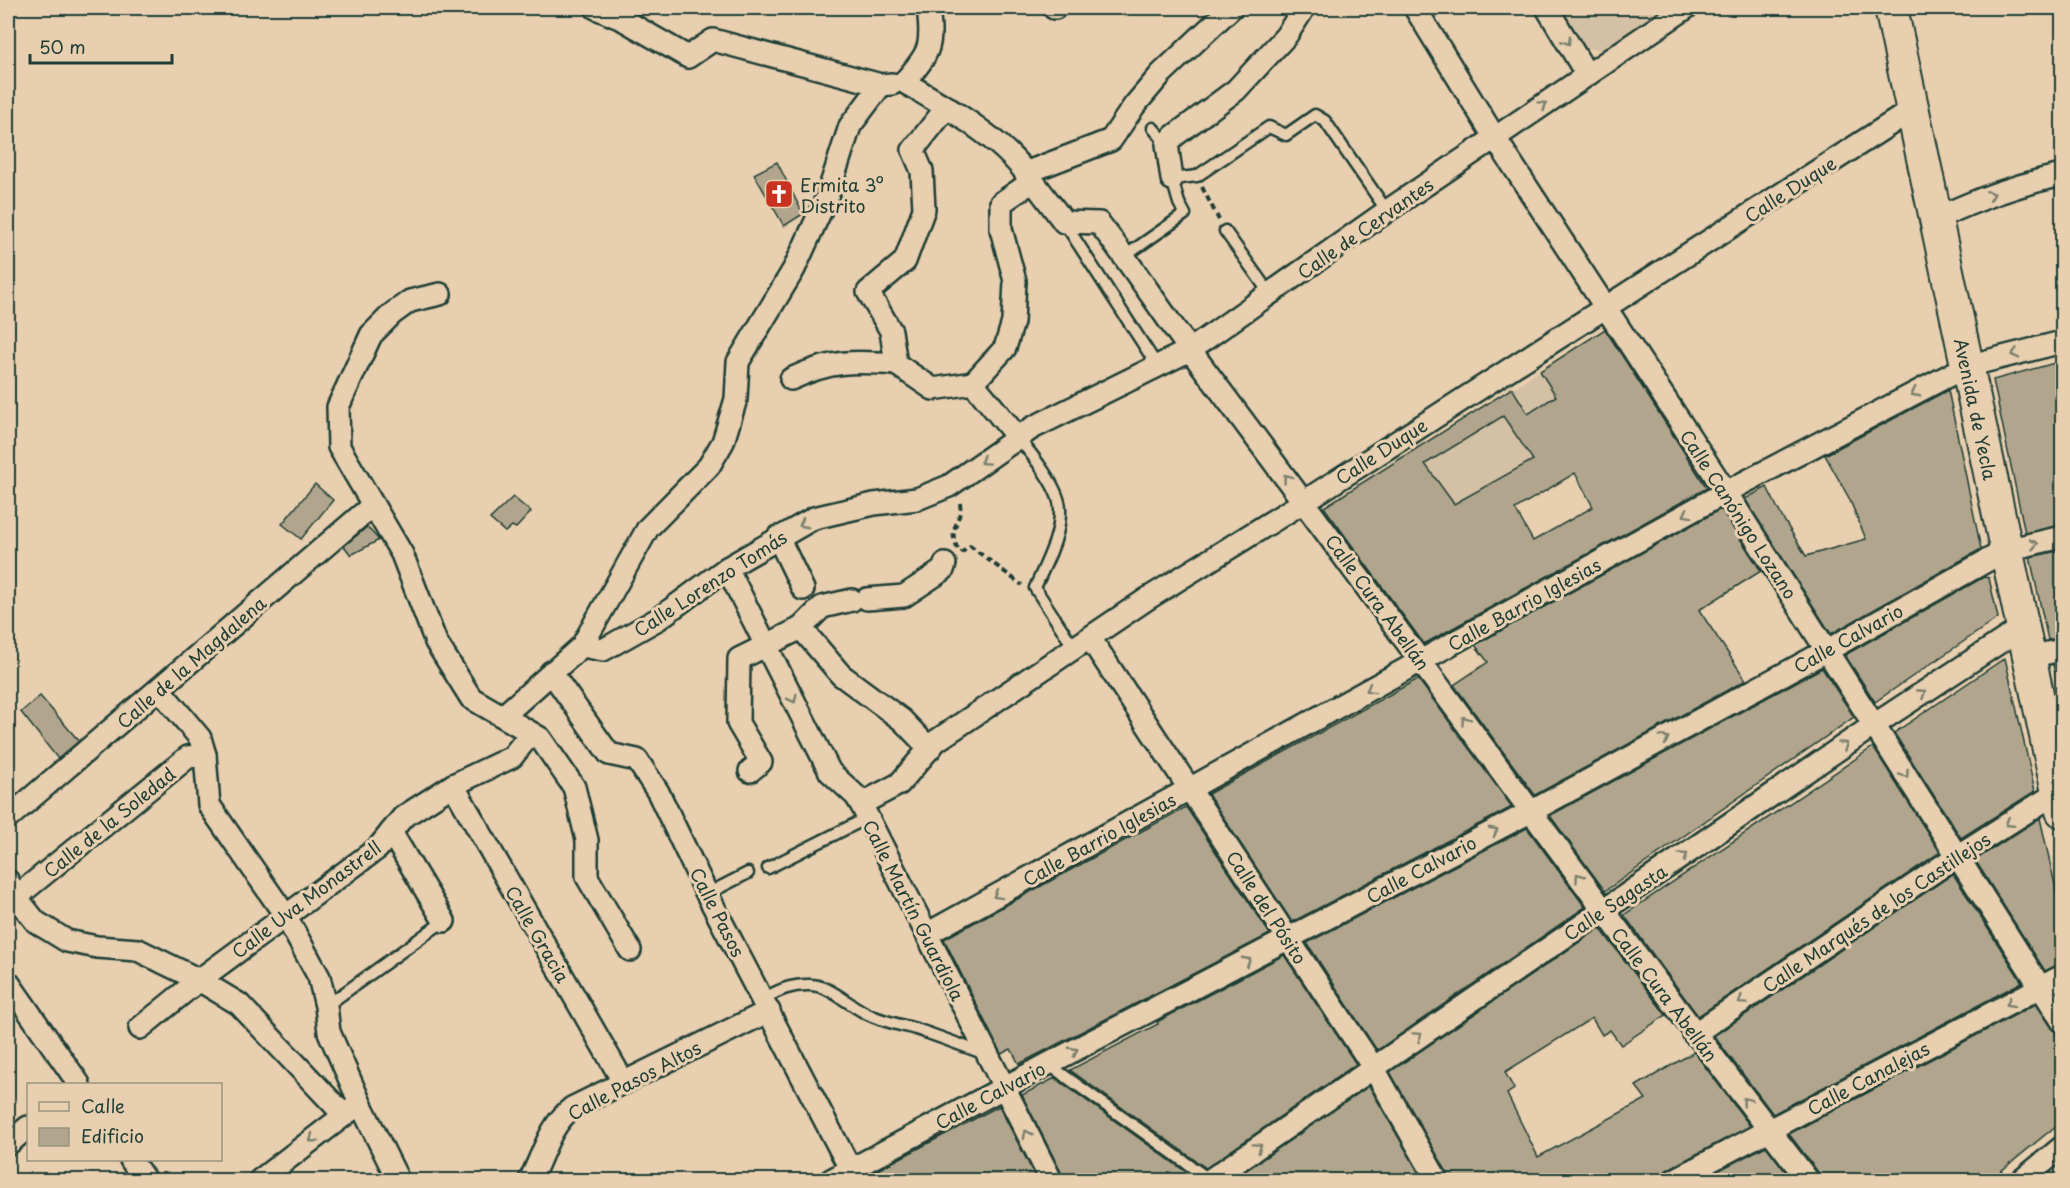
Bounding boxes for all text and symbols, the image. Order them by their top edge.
scale bar [30,27,172,65]
text: 50 m [39,33,86,60]
one-way arrow [1560,35,1572,45]
one-way arrow [1537,101,1548,112]
street label: Calle Duque [1739,149,1841,229]
place label: Ermita 3º Distrito [800,171,884,219]
street label: Calle de Cervantes [1291,171,1439,285]
church icon: Ermita 3º Distrito [763,178,795,210]
one-way arrow [1985,189,1996,202]
street label: Avenida de Yecla [1948,336,2004,483]
one-way arrow [2010,347,2020,360]
one-way arrow [1911,386,1921,397]
street label: Calle Duque [1330,411,1432,491]
street label: Calle Canónigo Lozano [1674,424,1804,604]
one-way arrow [980,454,991,465]
one-way arrow [1283,473,1294,484]
one-way arrow [1683,507,1693,518]
one-way arrow [799,517,809,528]
street label: Calle Lorenzo Tomás [628,523,792,643]
street label: Calle Cura Abellán [1319,528,1437,676]
one-way arrow [2029,538,2039,551]
street label: Calle Barrio Iglesias [1442,551,1606,657]
street label: Calle de la Magdalena [110,589,272,735]
street label: Calle Calvario [1788,597,1908,679]
one-way arrow [1366,682,1377,694]
one-way arrow [1916,689,1927,700]
one-way arrow [785,692,797,703]
one-way arrow [1461,715,1472,726]
one-way arrow [1659,734,1670,746]
one-way arrow [1838,741,1849,752]
street label: Calle de la Soledad [37,760,181,884]
one-way arrow [1898,767,1909,778]
street label: Calle Barrio Iglesias [1017,786,1181,892]
street label: Calle Martín Guardiola [857,815,972,1006]
one-way arrow [2005,816,2016,827]
street label: Calle Marqués de los Castillejos [1757,825,1995,999]
one-way arrow [1487,827,1498,838]
street label: Calle Calvario [1361,829,1481,909]
street label: Calle Uva Monastrell [226,834,386,964]
street label: Calle del Pósito [1220,845,1314,969]
one-way arrow [1677,852,1688,863]
street label: Calle Sagasta [1558,857,1673,947]
street label: Calle Pasos [684,863,752,961]
one-way arrow [1575,873,1586,884]
street label: Calle Gracia [499,880,577,988]
one-way arrow [993,888,1004,899]
street label: Calle Cura Abellán [1605,921,1725,1067]
one-way arrow [1240,956,1251,968]
one-way arrow [1738,994,1748,1006]
one-way arrow [2006,996,2017,1007]
street label: Calle Pasos Altos [563,1033,705,1127]
one-way arrow [1412,1033,1423,1044]
street label: Calle Canalejas [1802,1034,1934,1122]
one-way arrow [1067,1047,1078,1058]
street label: Calle Calvario [930,1055,1050,1135]
legend [27,1083,222,1161]
text: Calle [81,1092,125,1119]
one-way arrow [1742,1097,1753,1108]
text: Edificio [81,1122,144,1149]
one-way arrow [1023,1130,1034,1141]
one-way arrow [309,1131,320,1142]
one-way arrow [1251,1143,1262,1154]

